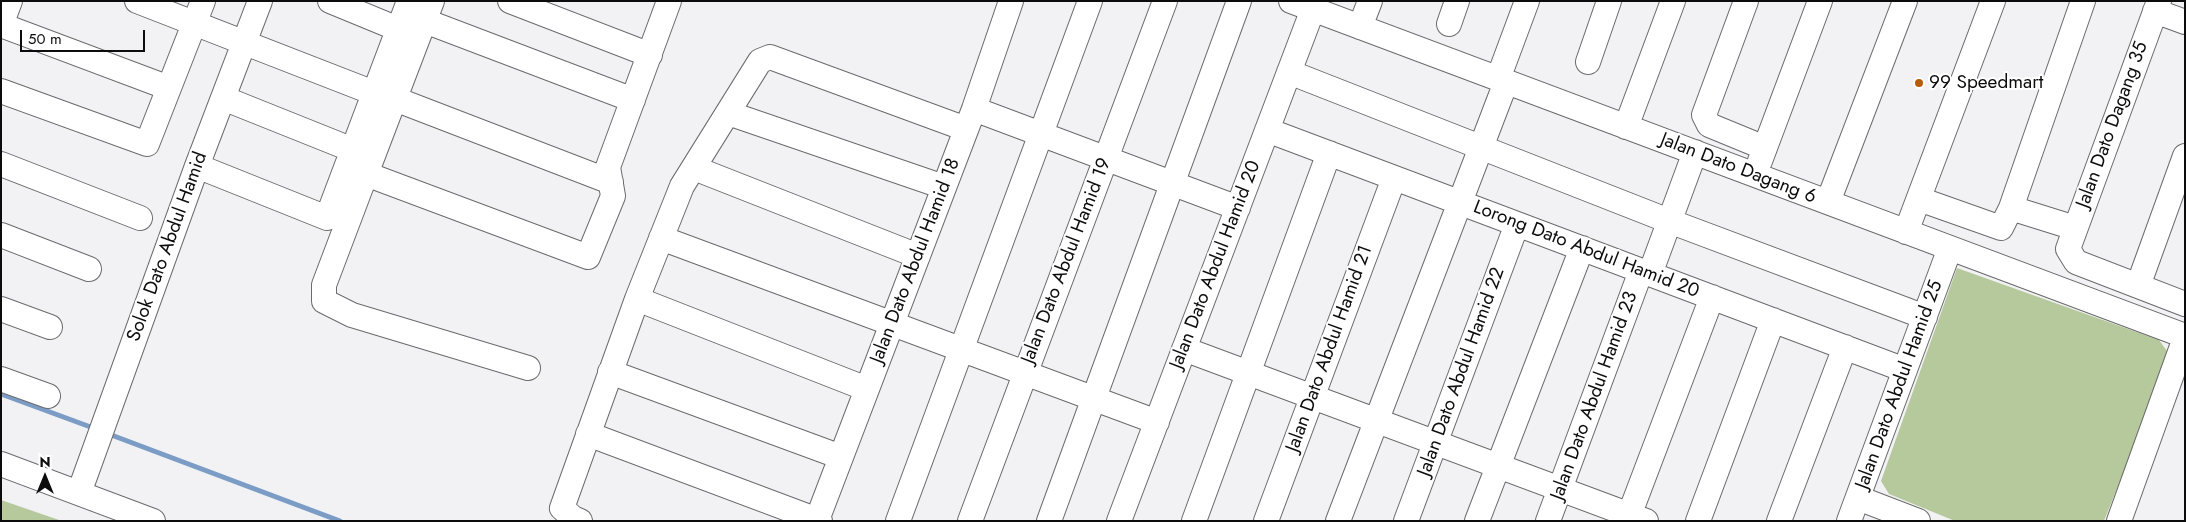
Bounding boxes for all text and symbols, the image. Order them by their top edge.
scale bar [22,20,148,52]
text: 50 m [28,28,62,50]
street label: Jalan Dato Dagang 35 [2072,39,2154,211]
place label: 99 Speedmart [1929,72,2043,94]
marker: 99 Speedmart [1913,77,1925,89]
street label: Jalan Dato Dagang 6 [1657,129,1819,209]
street label: Solok Dato Abdul Hamid [123,149,213,345]
street label: Jalan Dato Abdul Hamid 18 [866,155,966,367]
street label: Jalan Dato Abdul Hamid 19 [1017,155,1117,367]
street label: Jalan Dato Abdul Hamid 20 [1166,158,1266,372]
street label: Lorong Dato Abdul Hamid 20 [1470,196,1702,304]
street label: Jalan Dato Abdul Hamid 21 [1282,243,1378,455]
street label: Jalan Dato Abdul Hamid 22 [1414,265,1510,479]
street label: Jalan Dato Abdul Hamid 25 [1852,278,1948,492]
street label: Jalan Dato Abdul Hamid 23 [1547,289,1643,503]
north arrow [20,452,70,502]
text: N [39,452,51,472]

